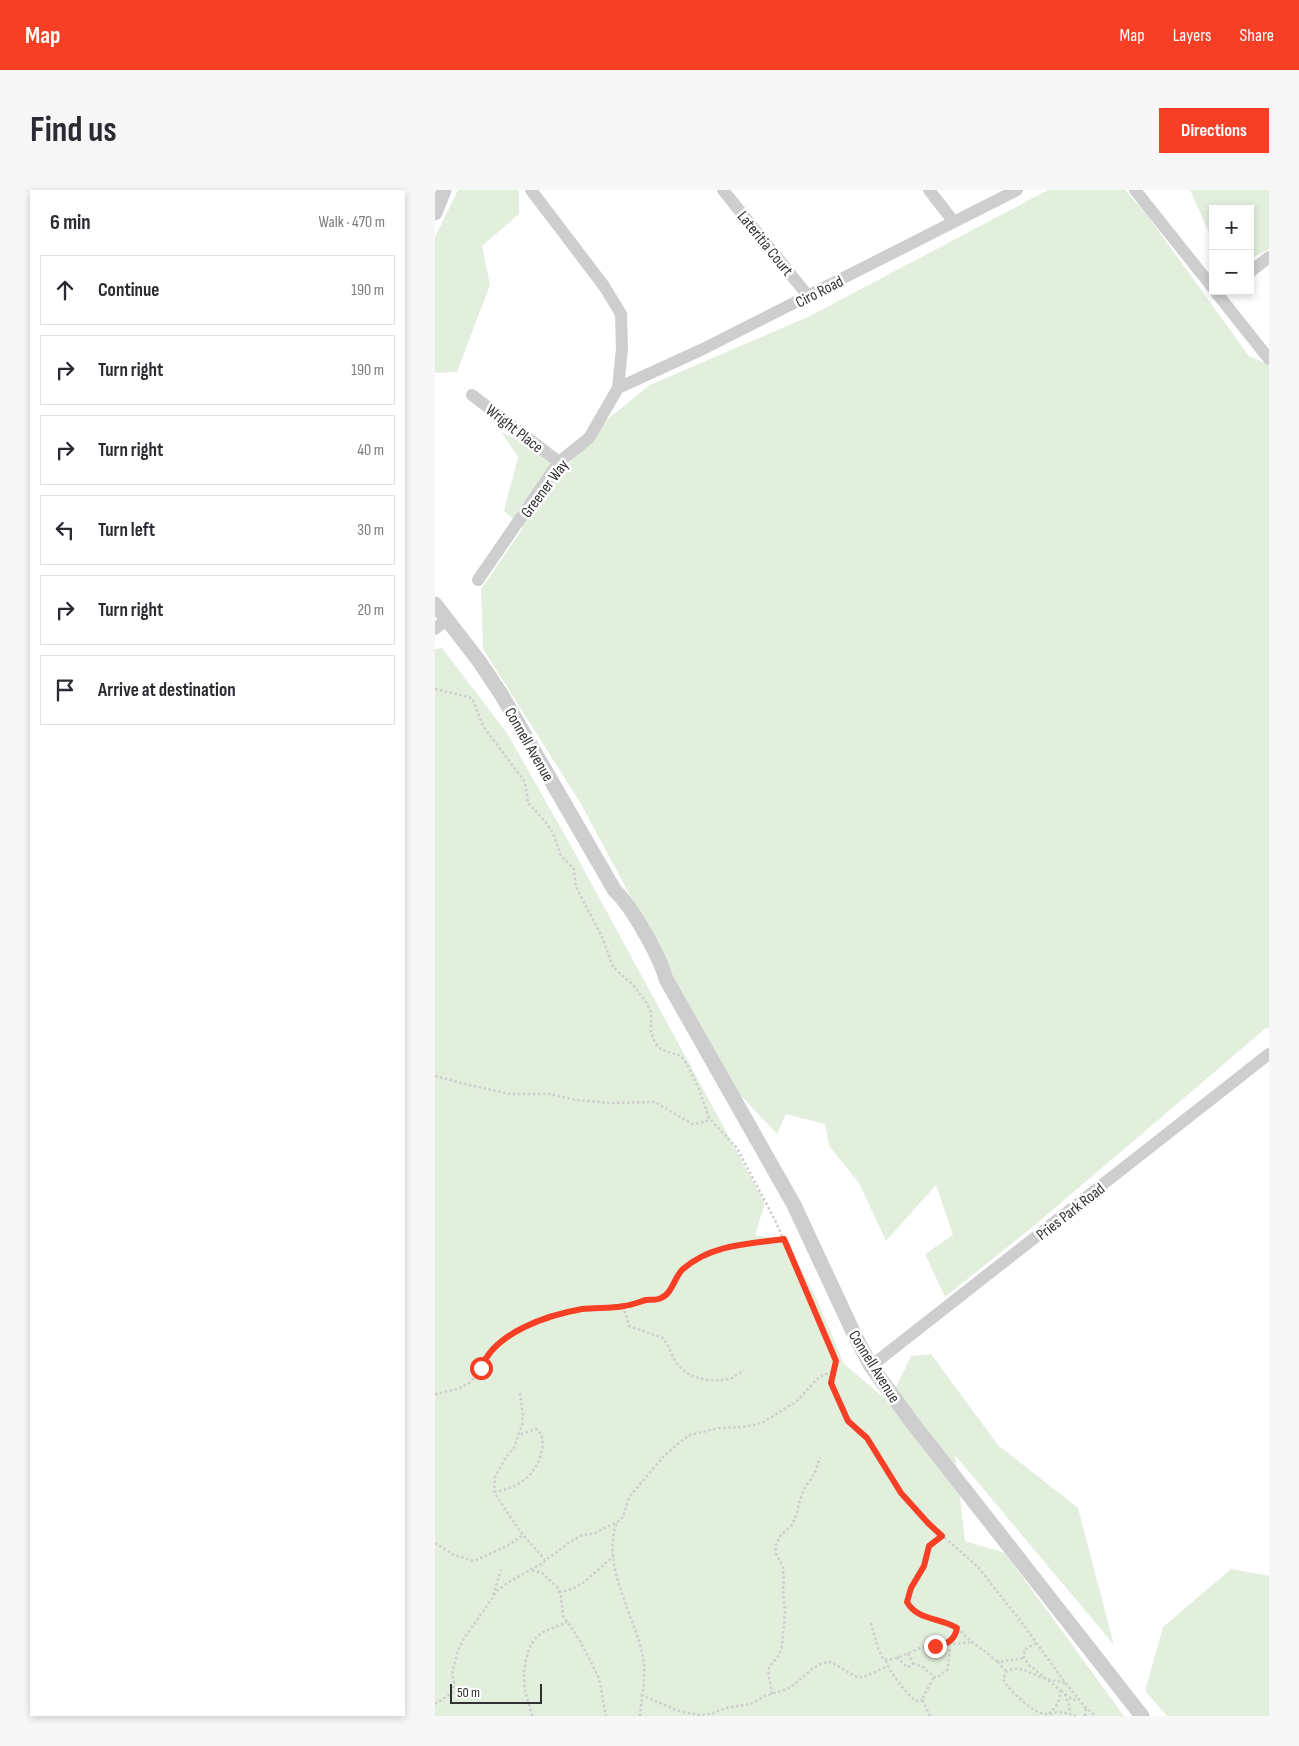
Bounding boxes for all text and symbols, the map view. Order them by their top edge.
text: Map [25,21,60,50]
text: Map [1120,25,1145,46]
text: Layers [1173,25,1212,46]
text: Share [1240,25,1274,46]
button: Directions [1159,108,1269,153]
text: Find us [30,109,117,152]
map controls [1209,205,1254,295]
button: + [1209,205,1254,250]
street label: Lateritia Court [733,208,797,280]
text: 6 min [50,210,91,235]
text: Walk · 470 m [319,213,385,232]
button: − [1209,250,1254,295]
street label: Ciro Road [793,272,847,312]
icon: ahead [51,276,79,304]
text: Continue [98,279,159,302]
text: 190 m [351,281,384,300]
icon: right [51,356,79,384]
text: Turn right [98,359,163,382]
text: 190 m [351,361,384,380]
street label: Wright Place [482,401,546,457]
icon: right [51,436,79,464]
text: Turn right [98,439,163,462]
text: 40 m [357,441,384,460]
street label: Greener Way [517,456,573,522]
icon: left [51,516,79,544]
text: Turn left [98,519,155,542]
text: 30 m [357,521,384,540]
icon: right [51,596,79,624]
text: Turn right [98,599,163,622]
text: 20 m [357,601,384,620]
icon: arrive [51,676,79,704]
text: Arrive at destination [98,679,236,702]
street label: Connell Avenue [500,704,557,785]
street label: Pries Park Road [1033,1180,1109,1245]
street label: Connell Avenue [844,1327,904,1407]
route start [470,1357,493,1380]
route end [924,1635,947,1658]
scale bar [450,1681,543,1704]
text: 50 m [457,1684,480,1701]

